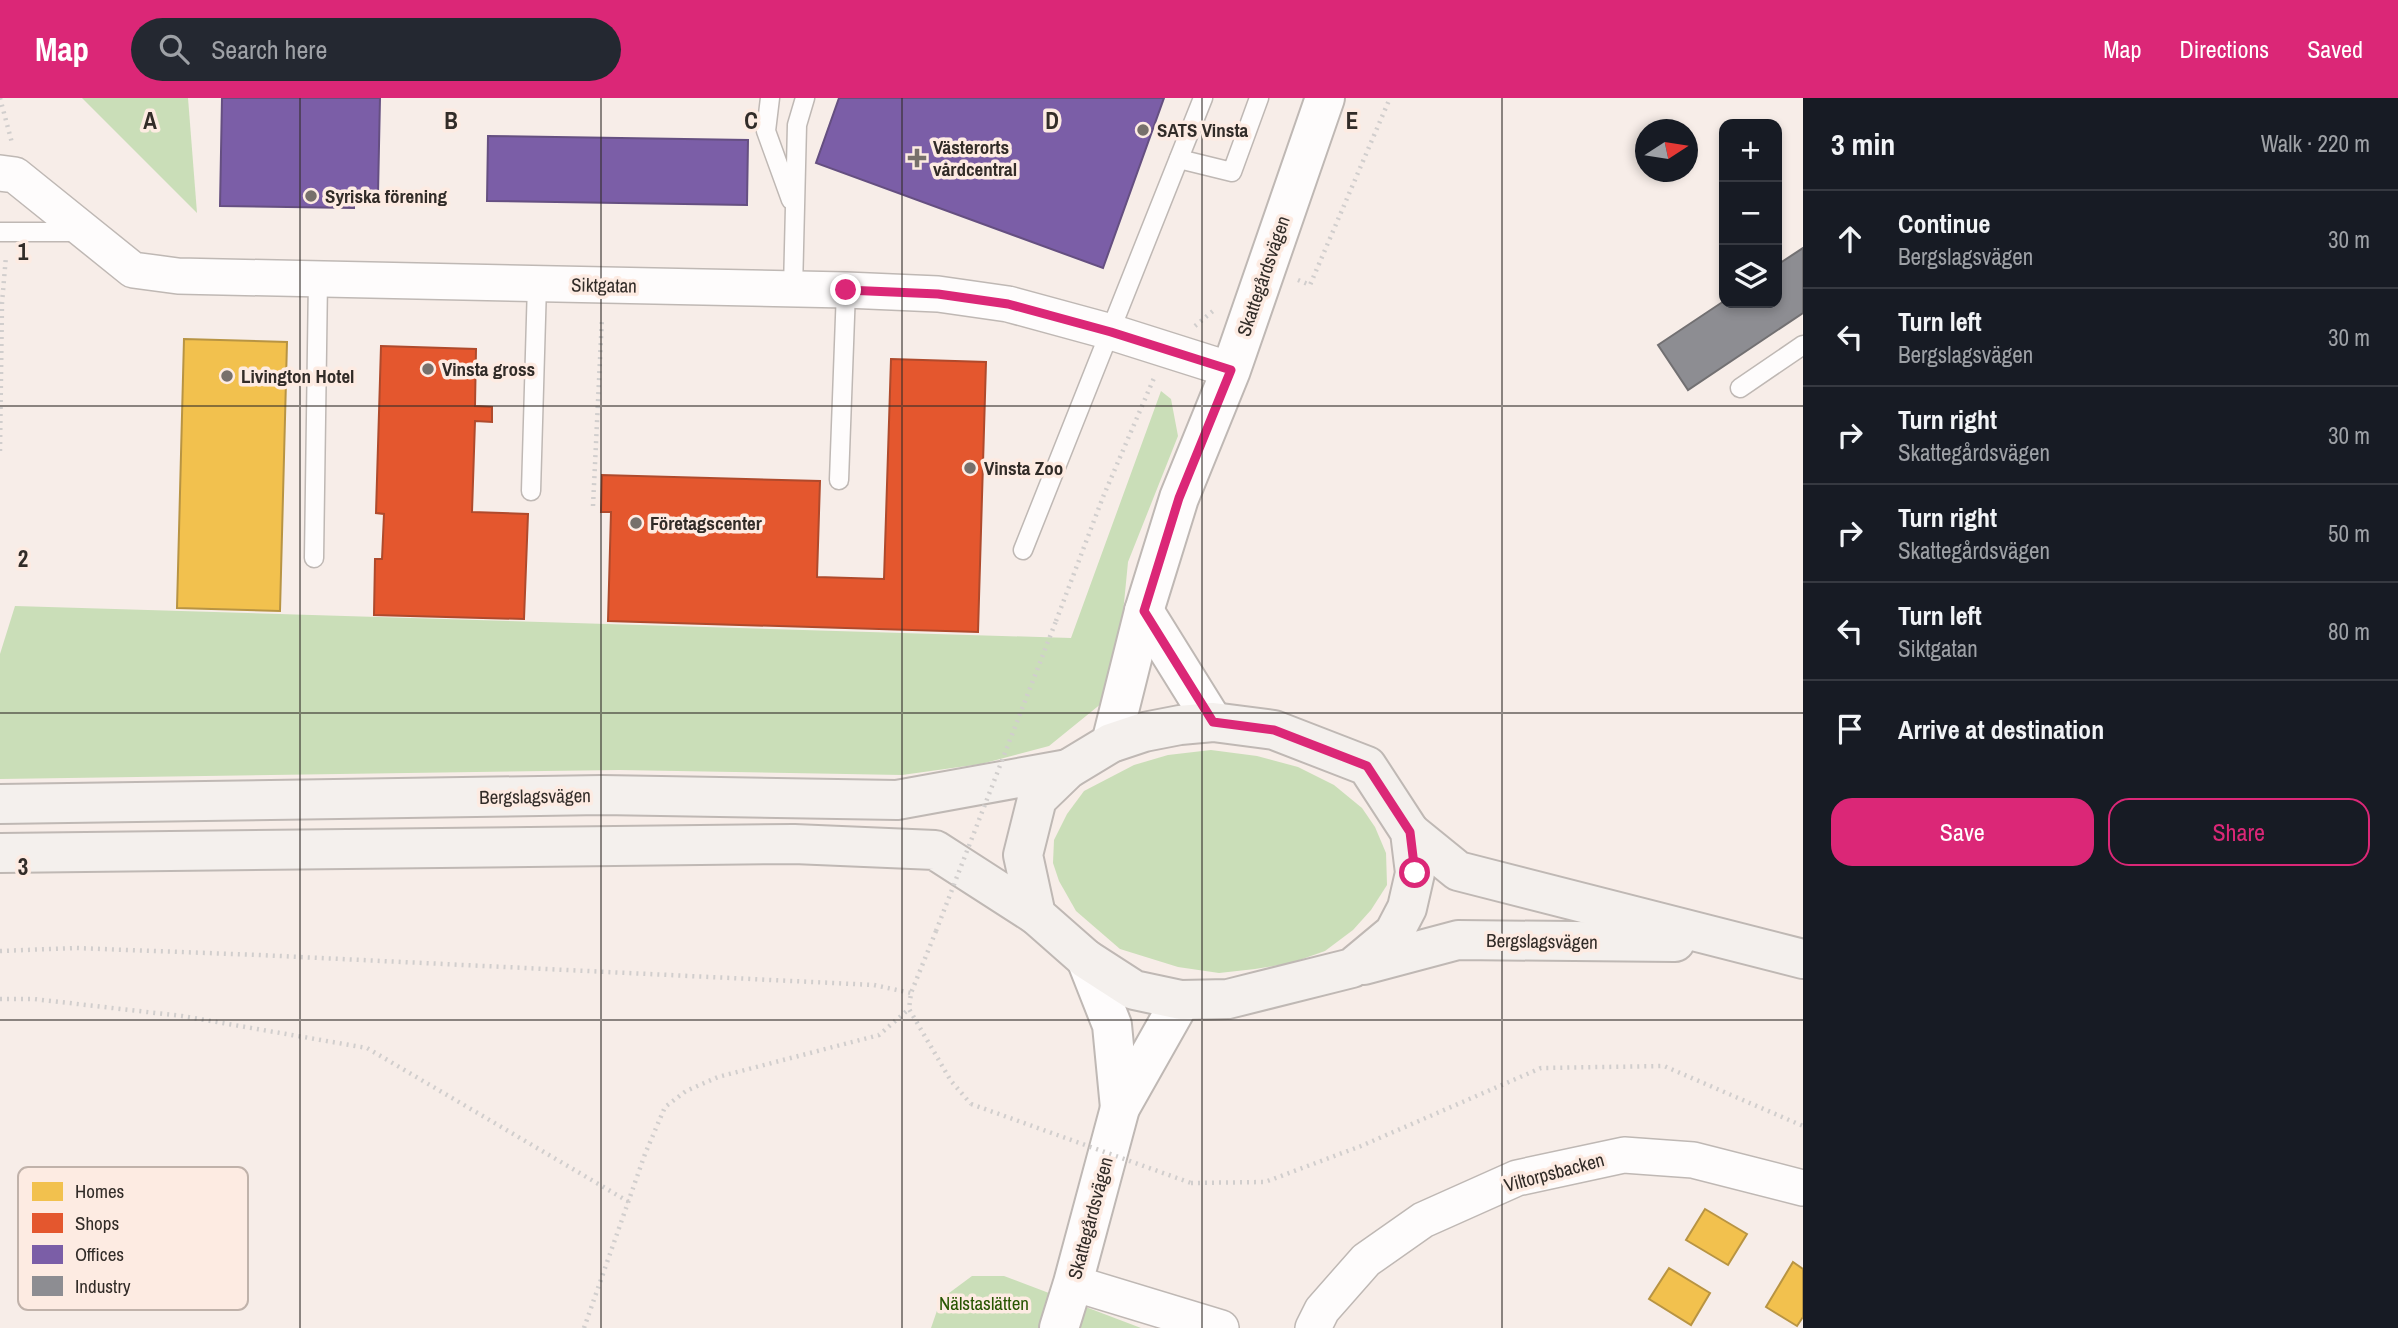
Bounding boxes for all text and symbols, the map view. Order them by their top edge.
search box [131,18,621,81]
text: Map [35,27,89,71]
icon: search [155,30,193,68]
text: Search here [211,32,327,67]
text: Map [2103,33,2141,65]
text: Directions [2179,33,2269,65]
text: Saved [2307,33,2363,65]
text: A [143,105,157,136]
text: B [444,105,458,136]
text: C [744,105,758,136]
text: D [1045,105,1059,136]
text: E [1346,105,1358,136]
place label: SATS Vinsta [1157,117,1249,143]
north arrow [1635,119,1698,182]
map controls [1719,119,1782,308]
button: + [1719,119,1782,182]
marker: SATS Vinsta [1135,122,1151,138]
text: 3 min [1831,124,1895,164]
text: Walk · 220 m [2261,128,2370,159]
place label: Västerorts vårdcentral [933,134,1017,182]
marker: Västerorts vårdcentral [907,148,927,168]
button: − [1719,182,1782,245]
place label: Syriska förening [325,183,448,209]
marker: Syriska förening [303,188,319,204]
text: Continue [1898,206,1990,241]
street label: Skattegårdsvägen [1230,212,1296,340]
icon: ahead [1831,220,1869,258]
text: 30 m [2328,224,2370,255]
text: 1 [18,236,29,267]
text: Bergslagsvägen [1898,241,2033,272]
button: layers [1719,245,1782,308]
street label: Siktgatan [571,271,637,299]
route end [830,274,861,305]
text: Turn left [1898,304,1982,339]
icon: left [1831,318,1869,356]
text: 30 m [2328,322,2370,353]
text: Bergslagsvägen [1898,339,2033,370]
place label: Vinsta gross [442,356,535,382]
marker: Vinsta gross [420,361,436,377]
place label: Livington Hotel [241,363,354,389]
marker: Livington Hotel [219,368,235,384]
text: Turn right [1898,402,1997,437]
icon: right [1831,416,1869,454]
text: 30 m [2328,420,2370,451]
text: Skattegårdsvägen [1898,437,2050,468]
place label: Vinsta Zoo [984,455,1063,481]
marker: Vinsta Zoo [962,460,978,476]
text: Turn right [1898,500,1997,535]
place label: Företagscenter [650,510,762,536]
icon: right [1831,514,1869,552]
marker: Företagscenter [628,515,644,531]
text: 50 m [2328,518,2370,549]
text: Skattegårdsvägen [1898,535,2050,566]
text: 2 [18,543,28,574]
text: Turn left [1898,598,1982,633]
icon: left [1831,612,1869,650]
text: 80 m [2328,616,2370,647]
text: Siktgatan [1898,633,1978,664]
icon: arrive [1831,710,1869,748]
text: Arrive at destination [1898,712,2104,747]
street label: Bergslagsvägen [479,782,591,810]
button: Save [1831,798,2094,866]
button: Share [2108,798,2370,866]
text: 3 [18,851,28,882]
route start [1399,857,1430,888]
street label: Bergslagsvägen [1486,927,1598,955]
street label: Viltorpsbacken [1501,1146,1607,1198]
street label: Skattegårdsvägen [1061,1154,1119,1282]
legend [18,1167,248,1310]
text: Homes [75,1178,125,1204]
text: Shops [75,1210,119,1236]
text: Offices [75,1241,124,1267]
text: Industry [75,1273,131,1299]
park label: Nälstaslätten [939,1290,1029,1316]

